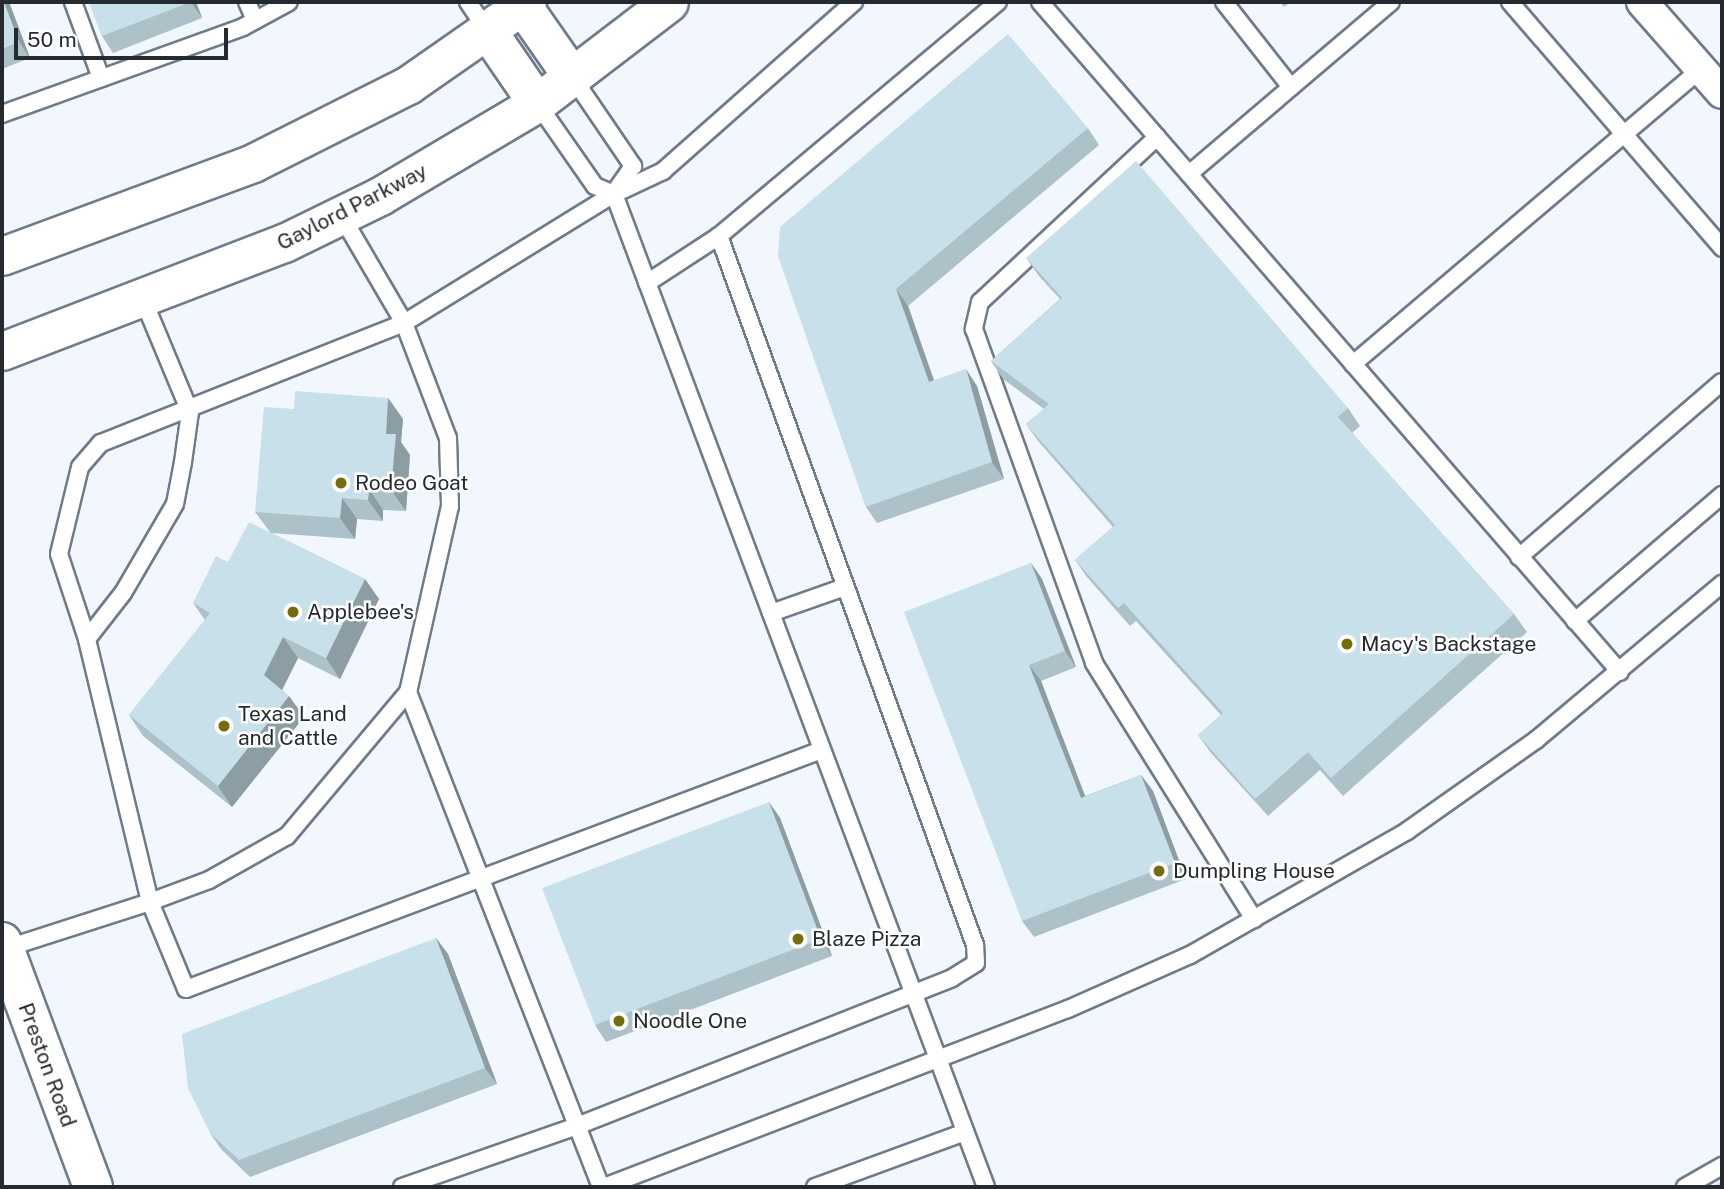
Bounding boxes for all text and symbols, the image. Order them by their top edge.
scale bar [18,14,231,58]
text: 50 m [27,27,77,52]
street label: Gaylord Parkway [273,158,431,256]
place label: Rodeo Goat [355,470,469,496]
marker: Rodeo Goat [333,475,349,491]
place label: Applebee's [307,599,414,625]
marker: Applebee's [285,604,301,620]
place label: Macy's Backstage [1361,631,1536,657]
marker: Macy's Backstage [1339,636,1355,652]
place label: Texas Land and Cattle [238,701,347,751]
marker: Texas Land and Cattle [216,718,232,734]
place label: Dumpling House [1173,858,1335,884]
marker: Dumpling House [1151,863,1167,879]
place label: Blaze Pizza [812,926,922,952]
marker: Blaze Pizza [790,931,806,947]
street label: Preston Road [13,999,81,1131]
place label: Noodle One [633,1008,747,1034]
marker: Noodle One [611,1013,627,1029]

